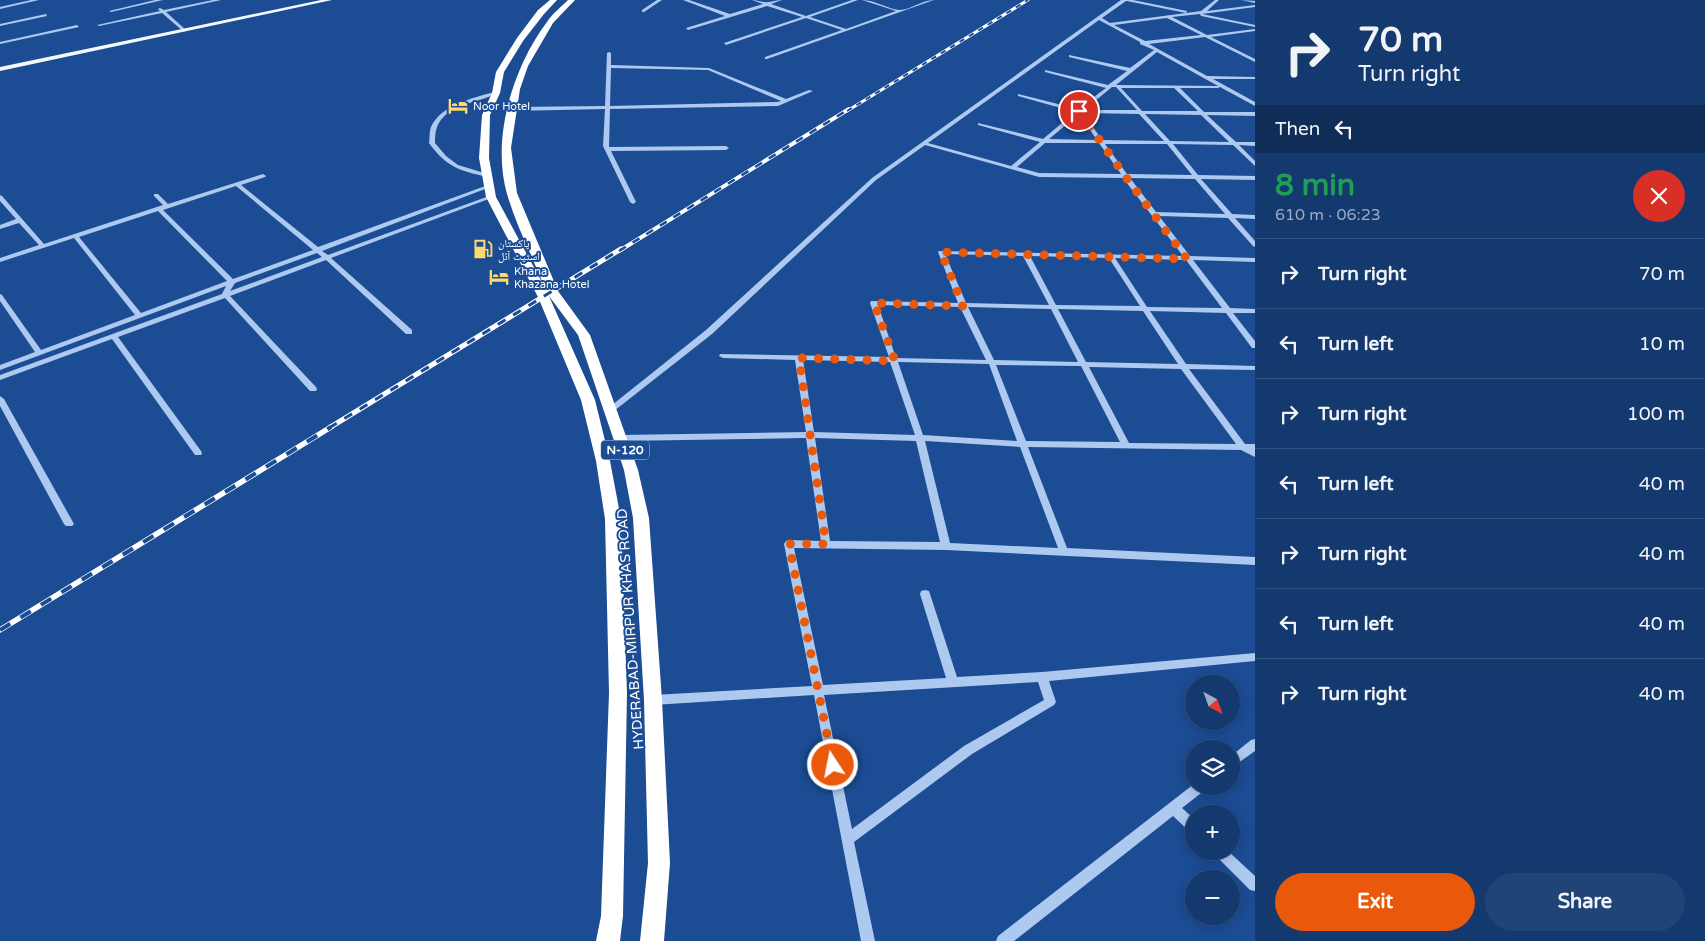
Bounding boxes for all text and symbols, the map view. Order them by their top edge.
text: 70 m [1358,19,1443,61]
icon: right [1275,20,1340,85]
text: Turn right [1358,61,1460,87]
pin [1058,90,1100,132]
hotel icon: Noor Hotel [447,95,469,117]
icon: arrive [1065,97,1093,125]
place label: Noor Hotel [473,100,530,113]
icon: left [1330,115,1358,143]
text: Then [1275,118,1320,140]
text: 8 min [1275,167,1355,204]
button: close [1633,170,1685,222]
text: 610 m · 06:23 [1275,205,1381,225]
place label: پاکستان اسٹیٹ آئل [498,237,540,263]
fuel station icon: پاکستان اسٹیٹ آئل [472,238,494,260]
icon: right [1275,260,1303,288]
text: Turn right [1318,263,1406,285]
text: 70 m [1639,263,1685,285]
place label: Khana Khazana Hotel [514,265,590,291]
hotel icon: Khana Khazana Hotel [488,266,510,288]
icon: left [1275,330,1303,358]
text: Turn left [1318,333,1394,355]
text: 10 m [1639,333,1685,355]
icon: right [1275,400,1303,428]
text: Turn right [1318,403,1406,425]
text: 100 m [1627,403,1685,425]
road number: N-120 [601,440,649,460]
icon: left [1275,470,1303,498]
text: Turn left [1318,473,1394,495]
text: 40 m [1639,473,1685,495]
street label: HYDERABAD-MIRPUR KHAS ROAD [614,508,647,750]
icon: right [1275,540,1303,568]
text: Turn right [1318,543,1406,565]
text: 40 m [1639,543,1685,565]
icon: left [1275,610,1303,638]
text: Turn left [1318,613,1394,635]
text: 40 m [1639,613,1685,635]
north arrow [1185,675,1240,730]
map controls [1185,675,1240,925]
icon: right [1275,680,1303,708]
text: Turn right [1318,683,1406,705]
text: 40 m [1639,683,1685,705]
position arrow [806,738,858,790]
button: layers [1185,740,1240,795]
button: + [1185,805,1240,860]
button: − [1185,870,1240,925]
button: Exit [1275,873,1475,931]
button: Share [1485,873,1685,931]

